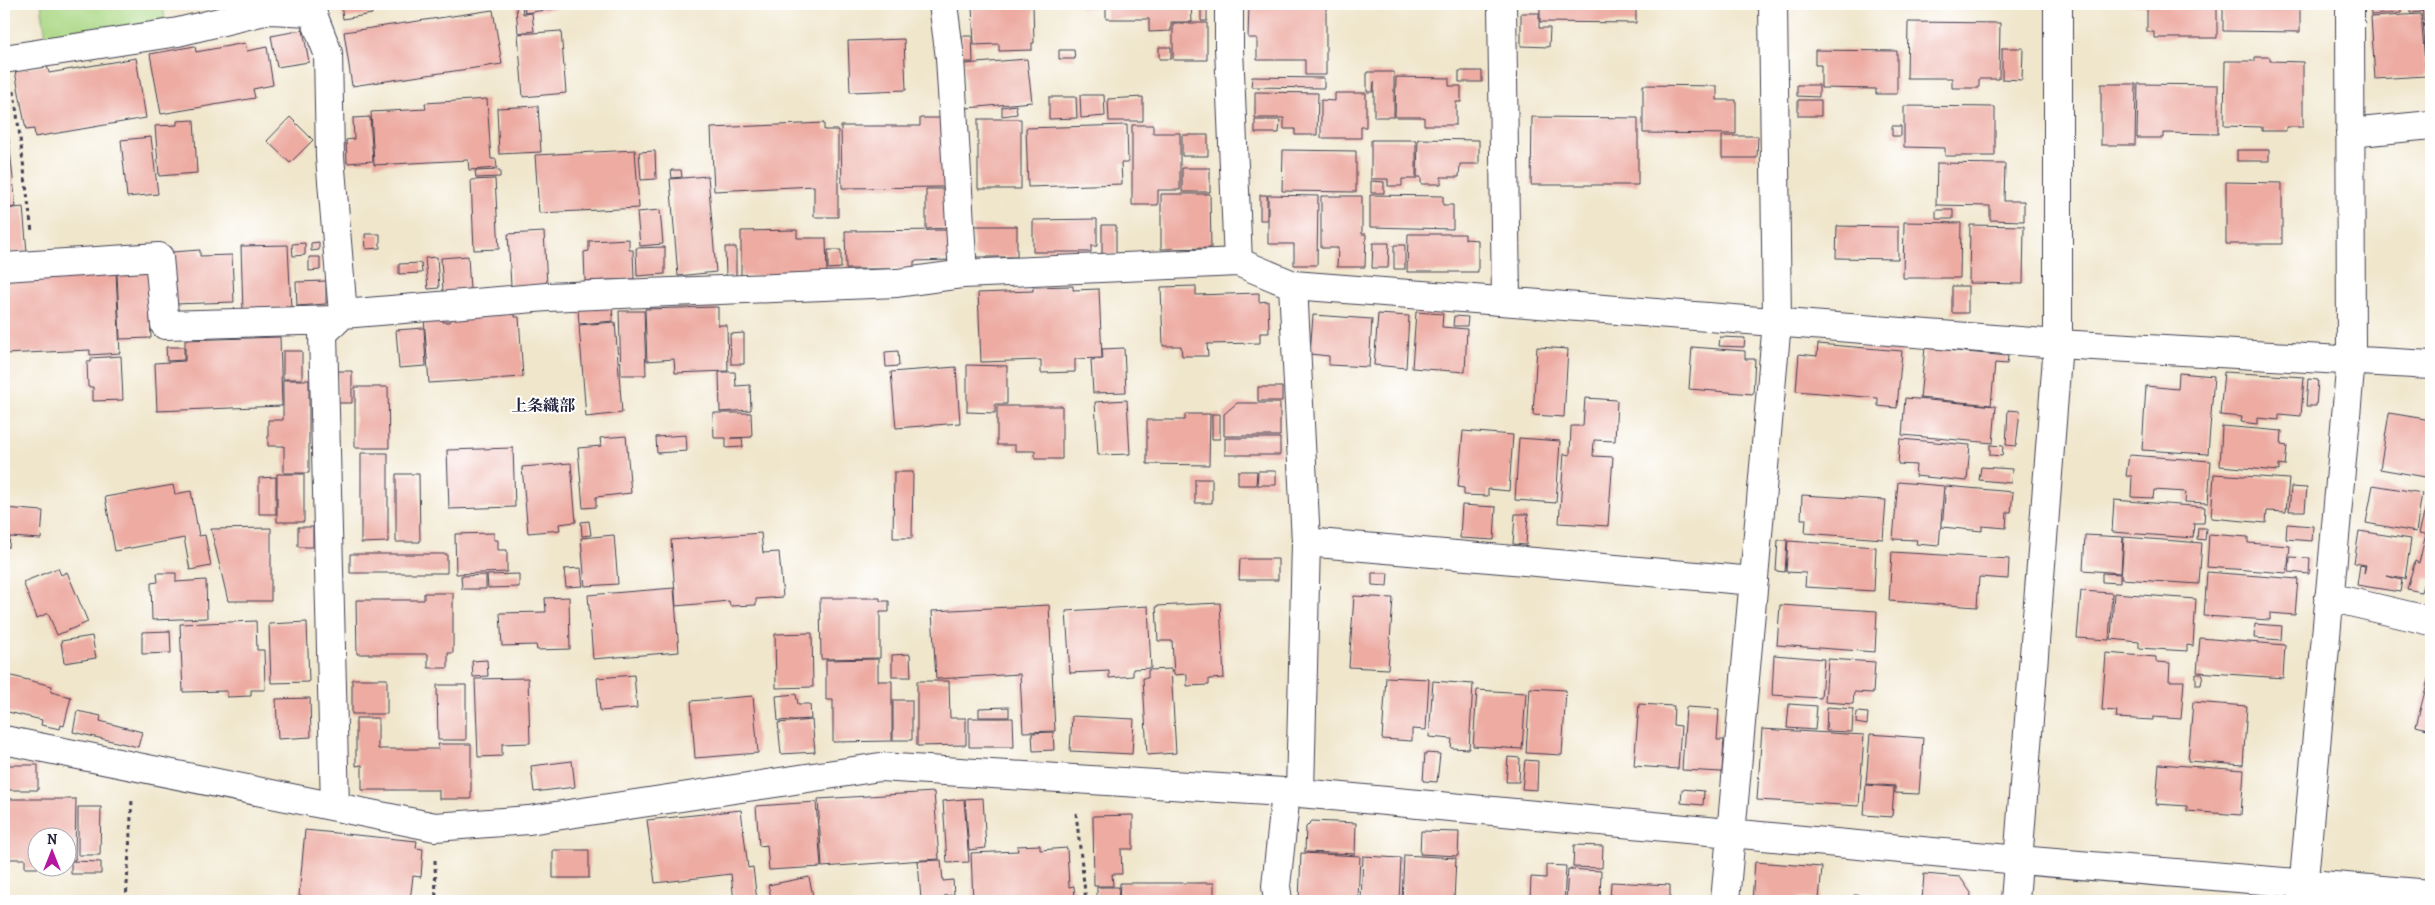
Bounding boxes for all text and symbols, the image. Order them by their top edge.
district label: 上条織部 [511,395,576,417]
north arrow [28,828,78,878]
text: N [47,830,57,849]

